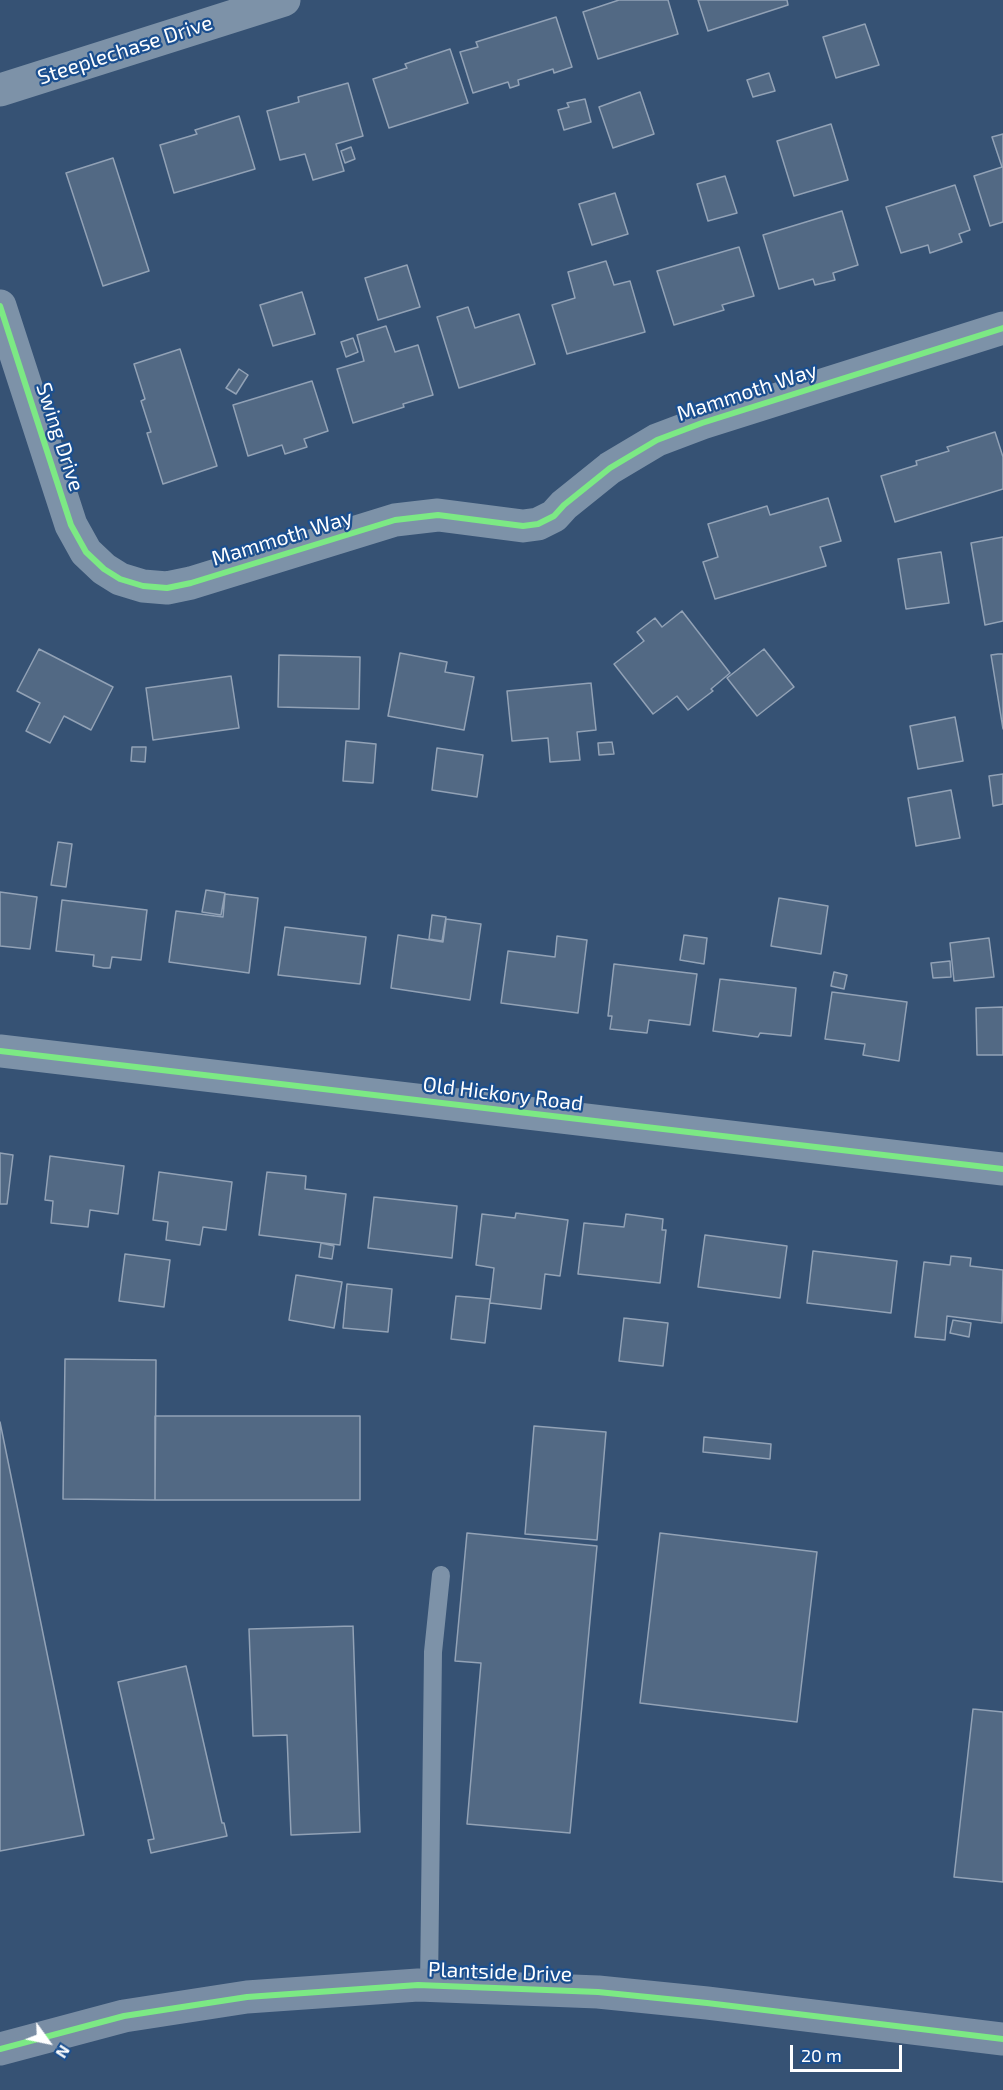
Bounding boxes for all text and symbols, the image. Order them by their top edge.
street label: Steeplechase Drive [34,10,216,90]
street label: Mammoth Way [674,357,820,427]
street label: Swing Drive [31,380,89,494]
street label: Mammoth Way [209,505,355,571]
street label: Old Hickory Road [421,1072,585,1116]
street label: Plantside Drive [428,1957,572,1987]
north arrow [18,2012,78,2072]
scale bar [793,2033,906,2071]
text: N [52,2042,75,2062]
text: 20 m [801,2044,842,2066]

